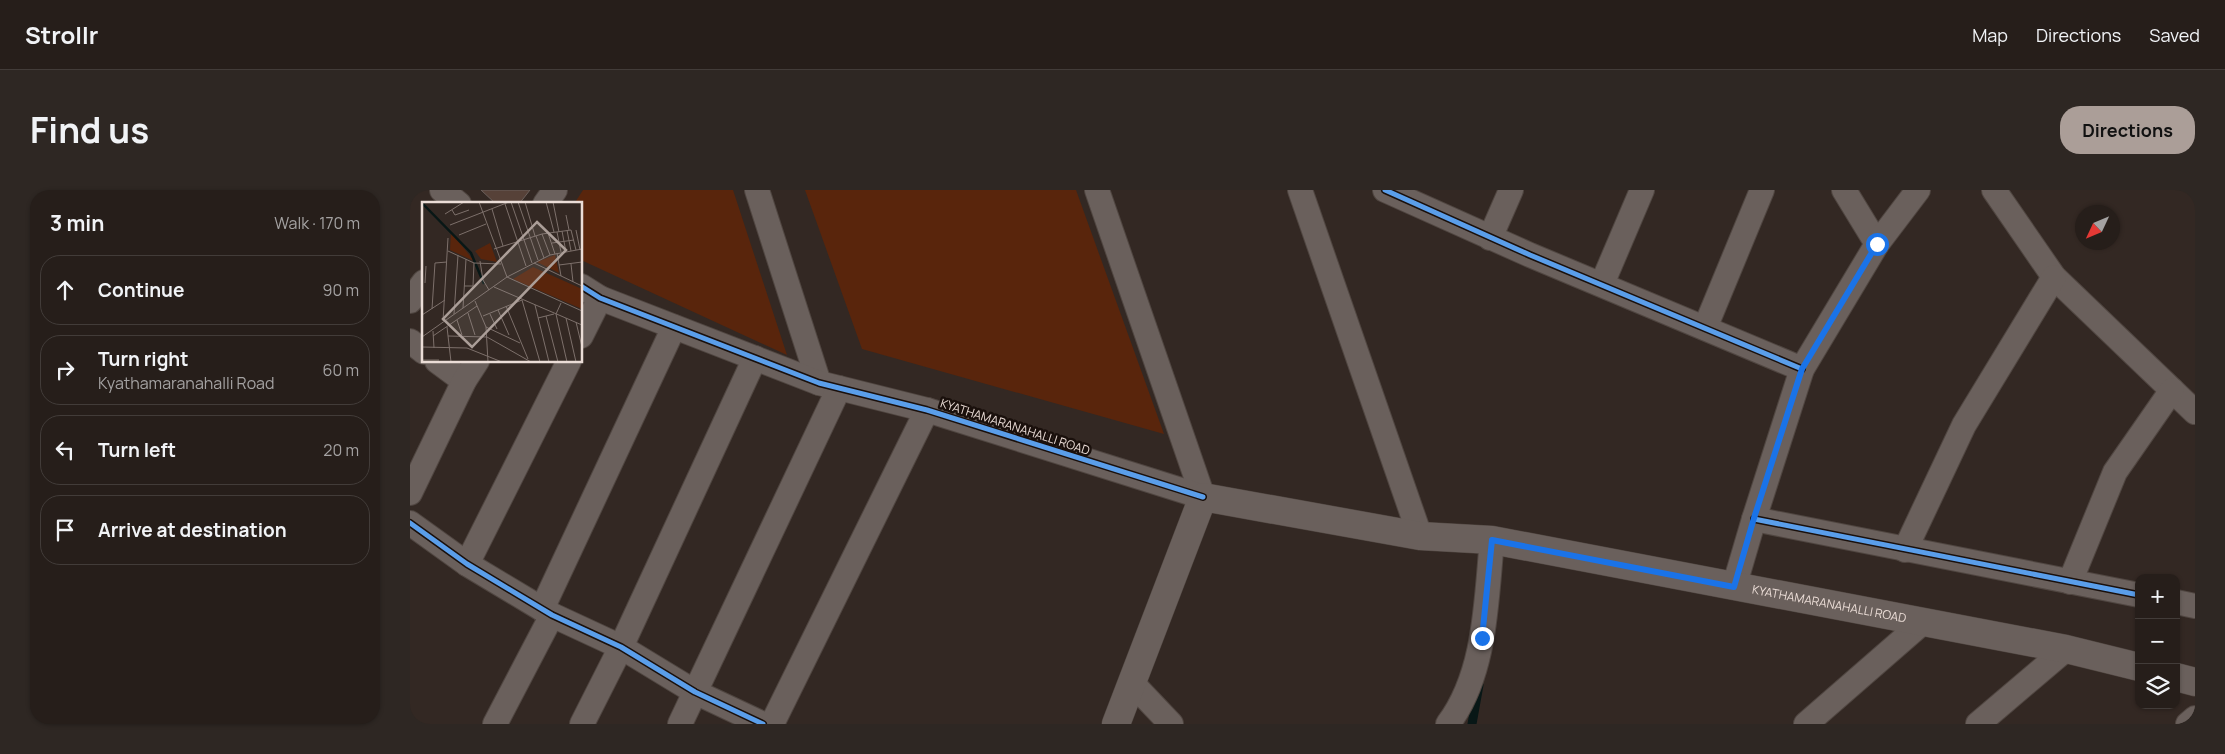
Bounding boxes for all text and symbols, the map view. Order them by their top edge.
text: Strollr [25,18,98,51]
text: Map [1972,23,2008,47]
text: Directions [2036,23,2121,47]
text: Saved [2149,23,2200,47]
text: Find us [30,106,149,154]
button: Directions [2060,106,2195,154]
inset map [422,202,582,362]
north arrow [2075,205,2120,250]
text: 3 min [50,209,104,237]
text: Walk · 170 m [274,212,360,234]
route start [1866,233,1889,256]
icon: ahead [51,276,79,304]
text: Continue [98,277,184,303]
text: 90 m [323,279,359,301]
text: Turn right [98,346,188,372]
icon: right [51,356,79,384]
text: 60 m [323,359,359,381]
text: Kyathamaranahalli Road [98,372,275,394]
street label: KYATHAMARANAHALLI ROAD [938,394,1092,459]
icon: left [51,436,79,464]
text: Turn left [98,437,176,463]
text: 20 m [323,439,359,461]
icon: arrive [51,516,79,544]
text: Arrive at destination [98,517,287,543]
map controls [2135,574,2180,709]
button: + [2135,574,2180,619]
street label: KYATHAMARANAHALLI ROAD [1751,581,1908,627]
button: − [2135,619,2180,664]
route end [1471,627,1494,650]
button: layers [2135,664,2180,709]

